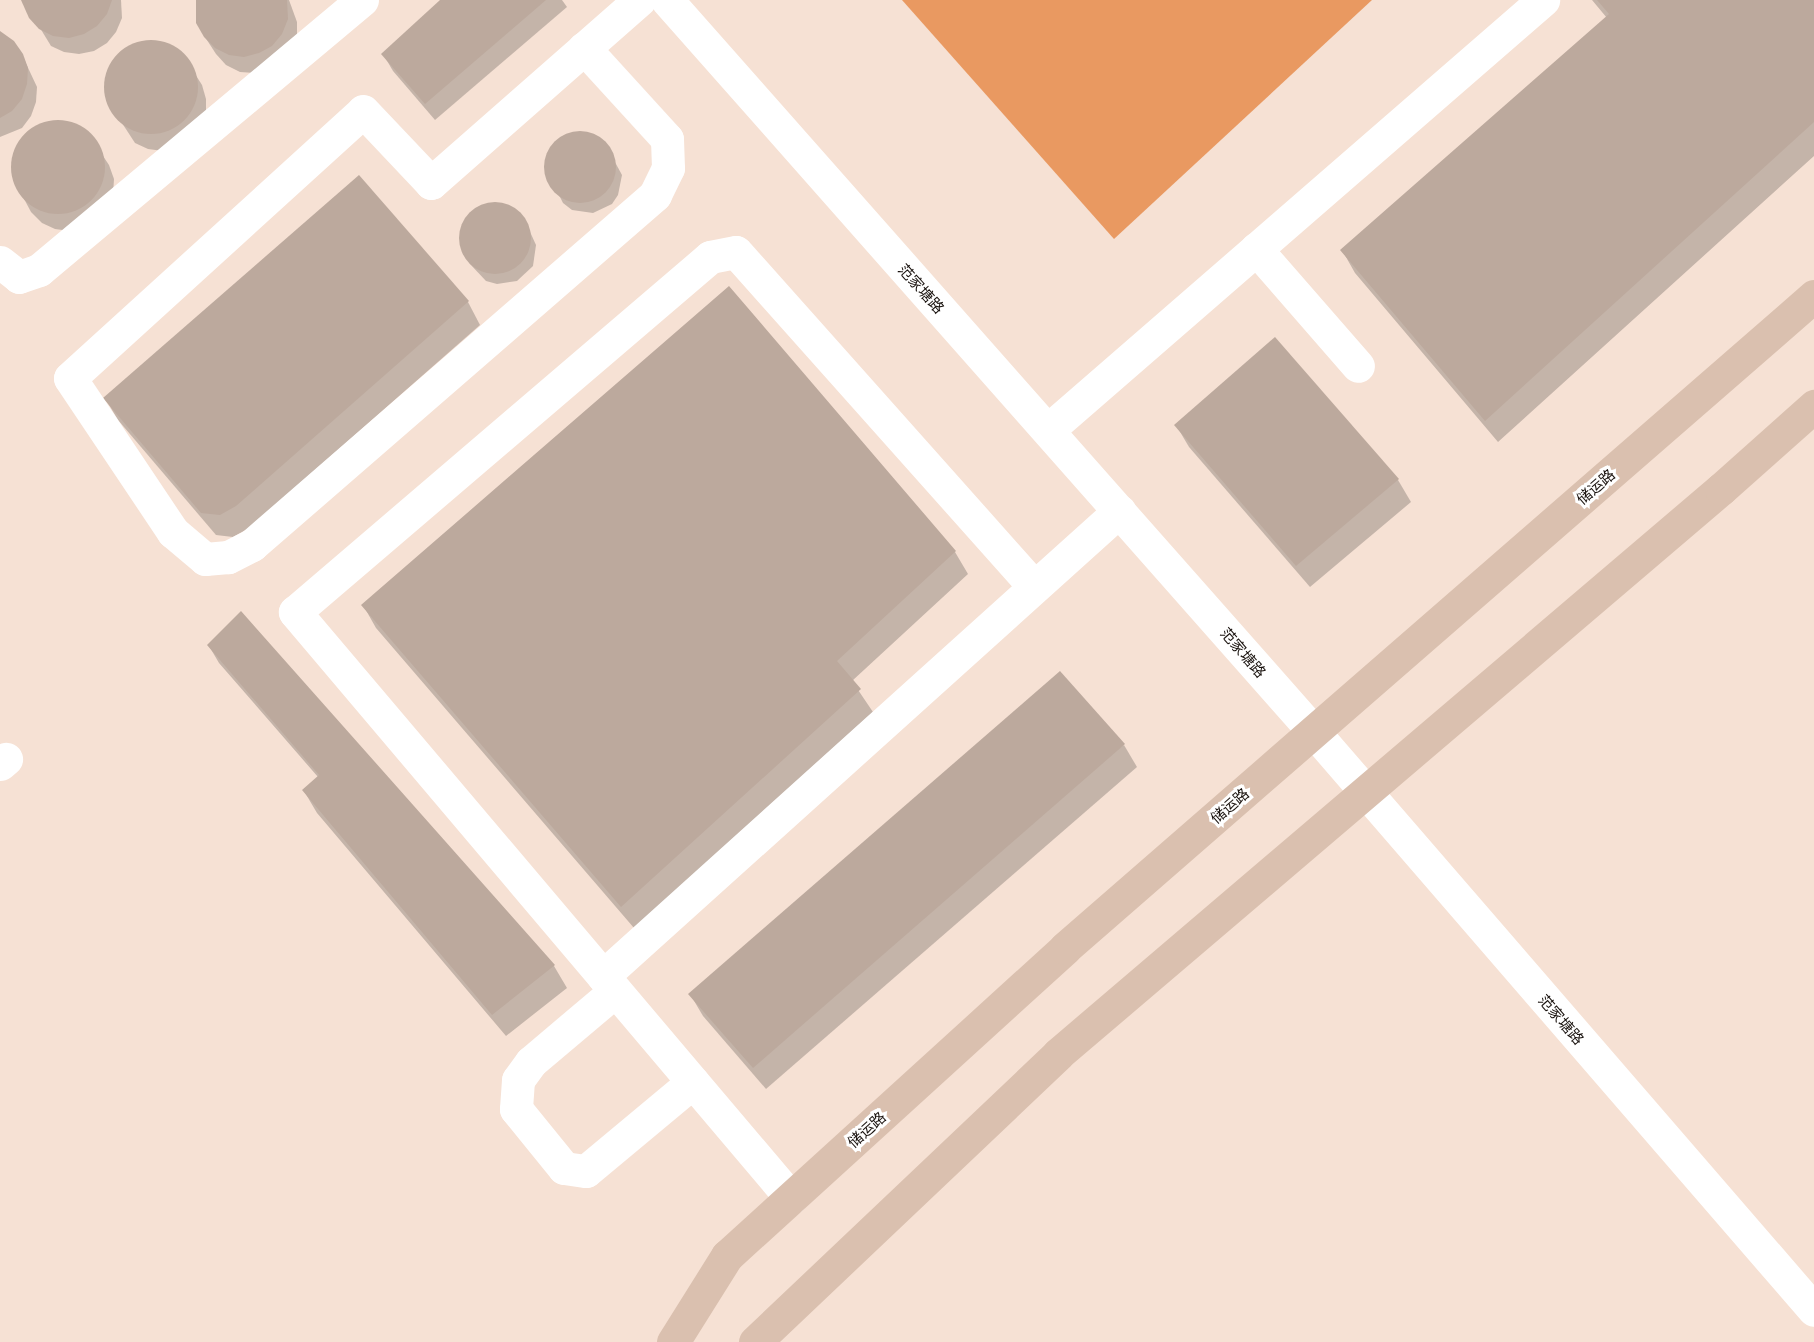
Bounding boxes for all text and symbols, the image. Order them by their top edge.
street label: 范家塘路 [895,260,949,316]
street label: 储运路 [1572,464,1618,508]
street label: 范家塘路 [1218,623,1270,681]
street label: 储运路 [1206,783,1252,827]
street label: 范家塘路 [1536,990,1588,1048]
street label: 储运路 [843,1107,889,1151]

